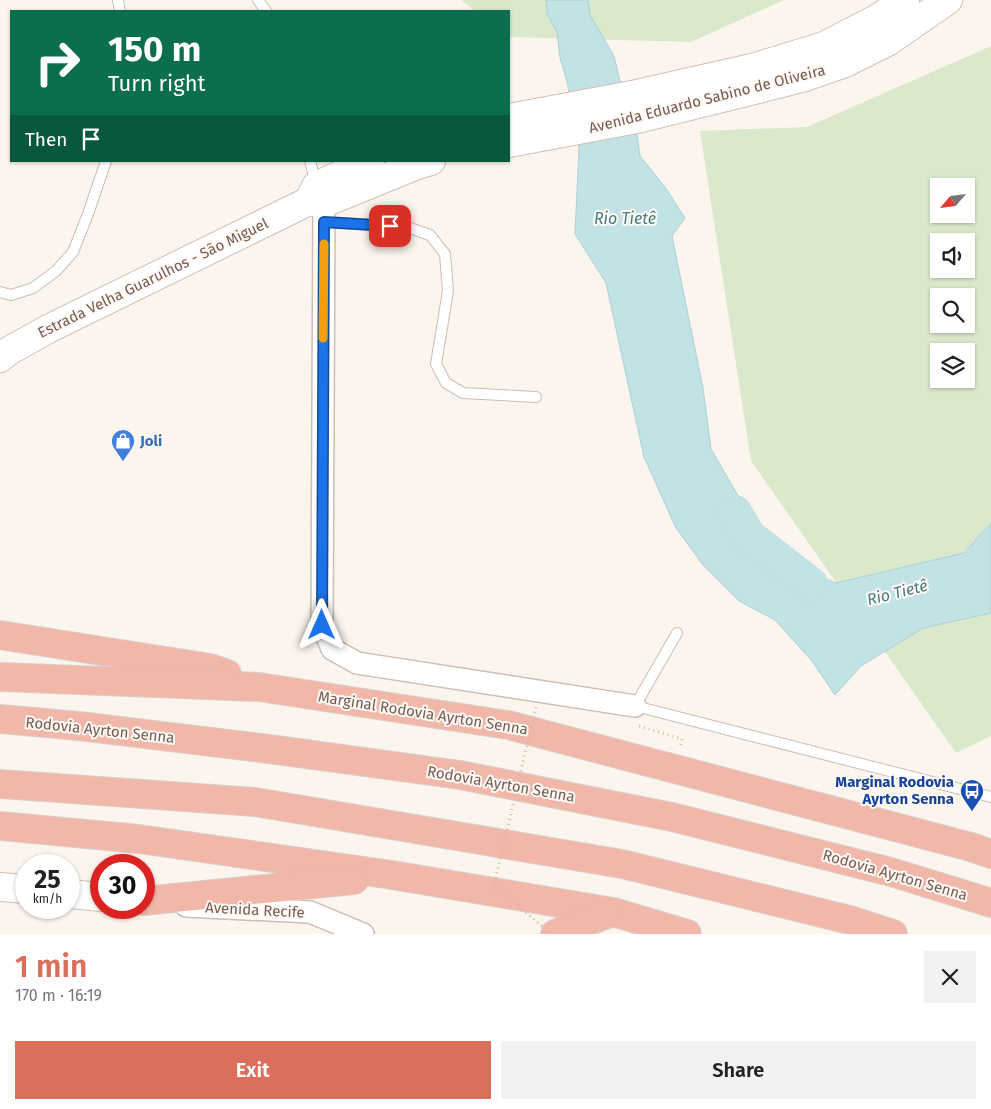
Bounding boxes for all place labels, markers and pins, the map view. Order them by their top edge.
pin [369,205,411,247]
shop icon: Joli [110,428,136,462]
place label: Joli [139,432,162,450]
place label: Marginal Rodovia Ayrton Senna [835,773,954,808]
bus stop icon: Marginal Rodovia Ayrton Senna [959,778,985,812]

